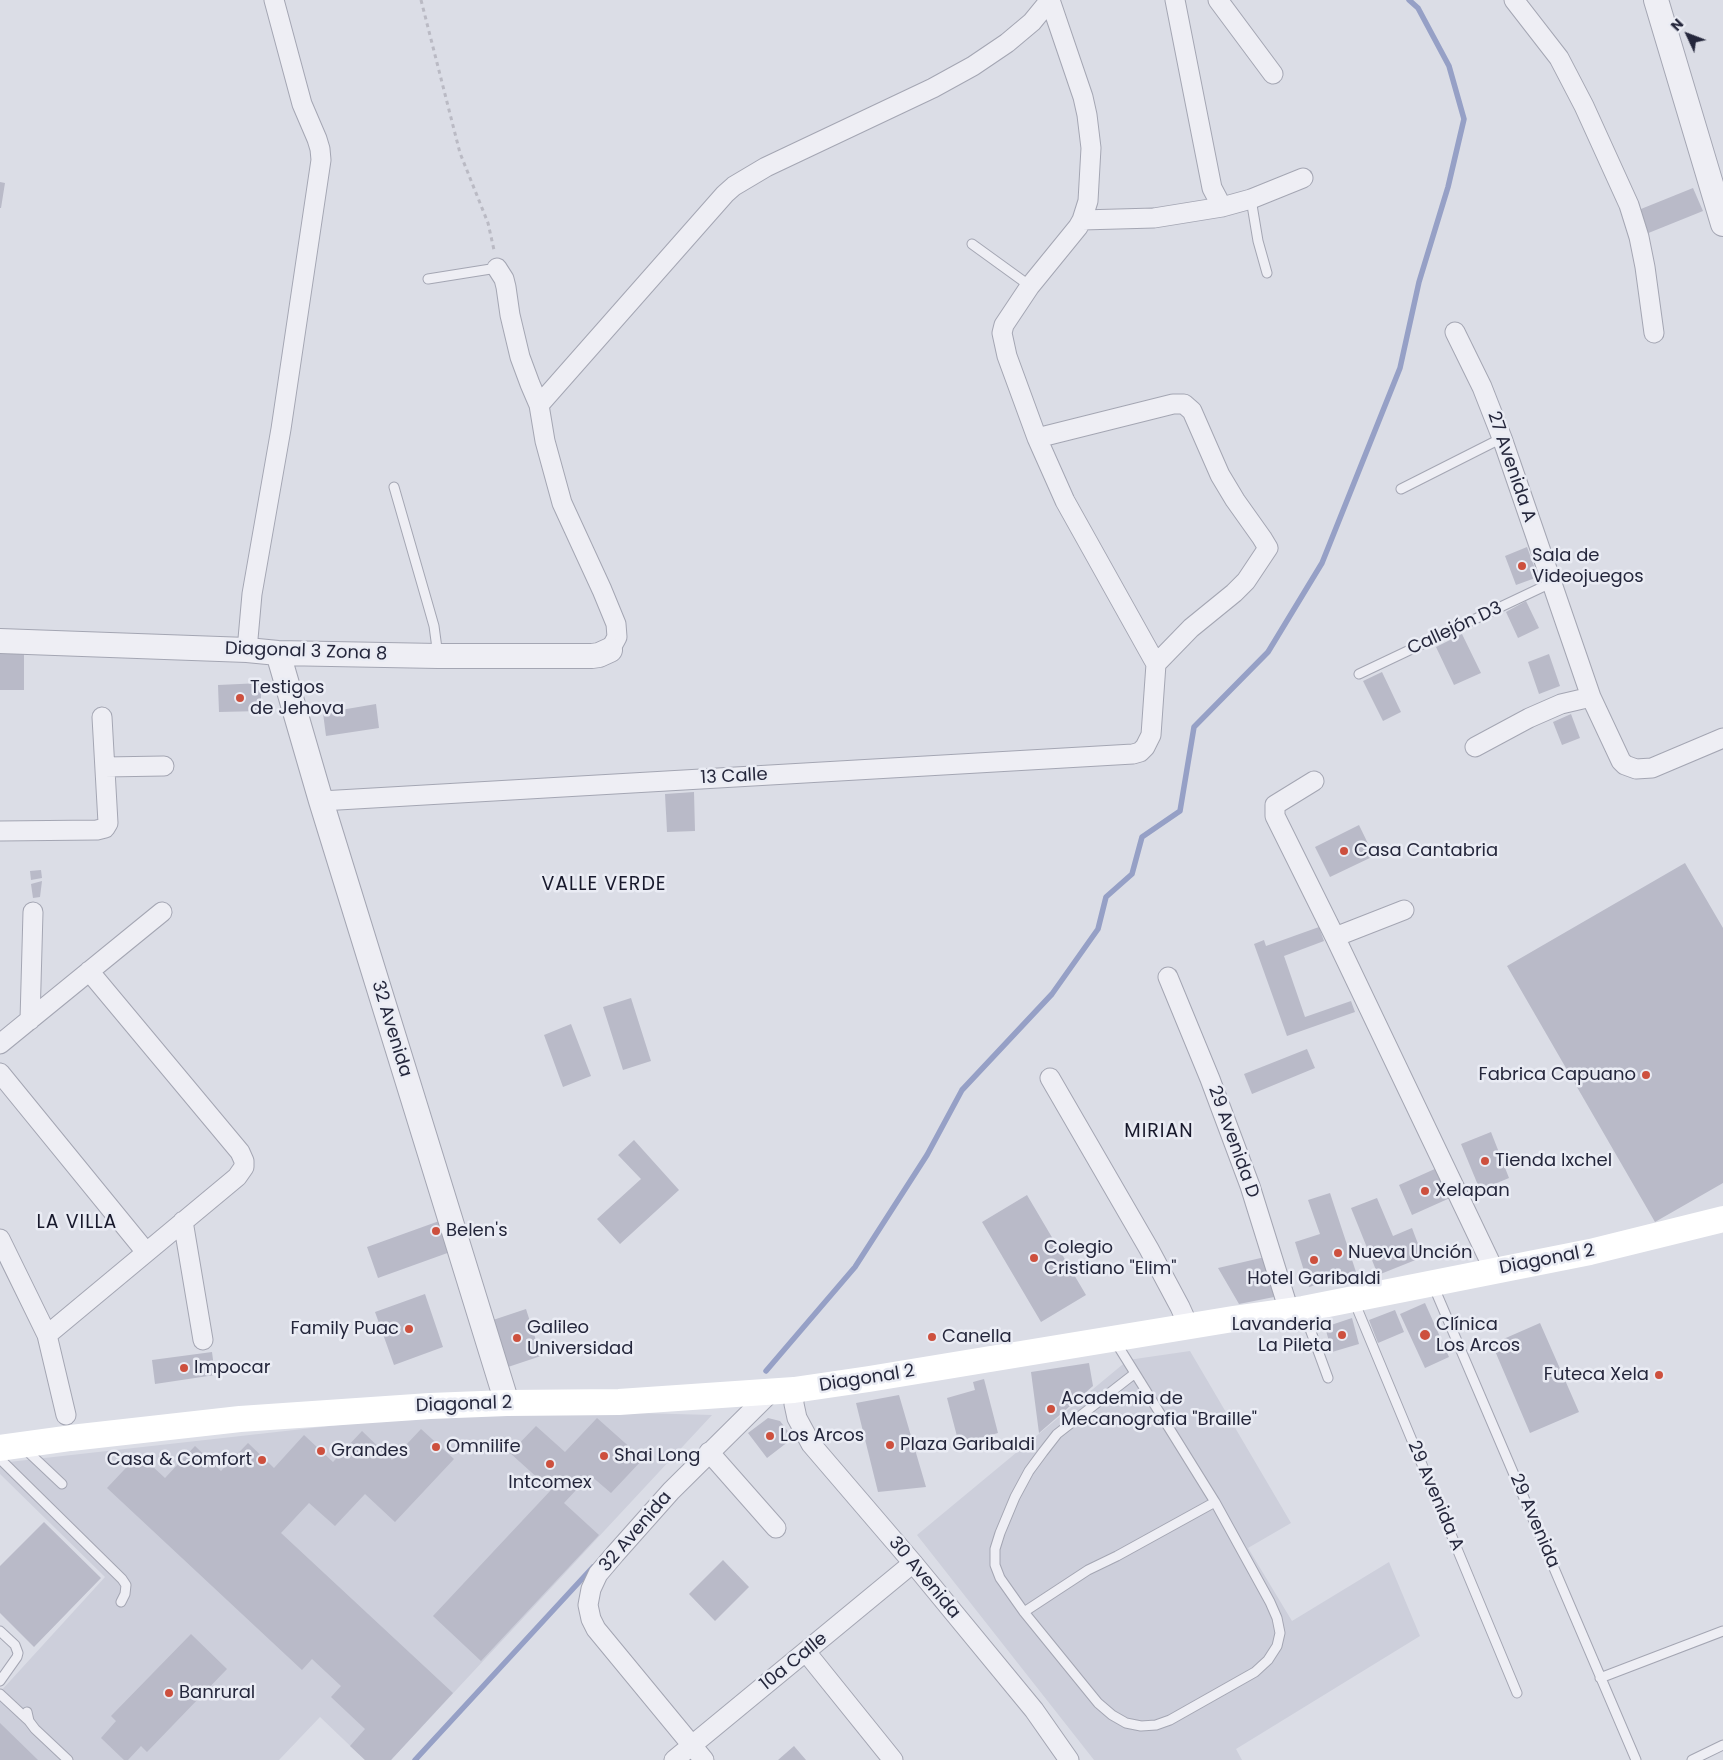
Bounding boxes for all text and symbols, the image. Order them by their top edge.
north arrow [1663,10,1713,60]
text: N [1666,14,1688,35]
street label: 27 Avenida A [1482,409,1540,525]
place label: Sala de Videojuegos [1532,545,1644,588]
marker: Sala de Videojuegos [1516,560,1528,572]
street label: Callejón D3 [1404,598,1506,660]
street label: Diagonal 3 Zona 8 [224,638,388,666]
place label: Testigos de Jehova [250,677,344,720]
marker: Testigos de Jehova [234,692,246,704]
street label: 13 Calle [700,764,768,790]
place label: Casa Cantabria [1354,840,1498,862]
marker: Casa Cantabria [1338,845,1350,857]
district label: VALLE VERDE [540,874,668,896]
street label: 32 Avenida [366,978,416,1080]
place label: Fabrica Capuano [1479,1064,1636,1086]
marker: Fabrica Capuano [1640,1069,1652,1081]
street label: 29 Avenida D [1203,1083,1263,1201]
district label: MIRIAN [1124,1121,1194,1143]
place label: Tienda Ixchel [1495,1150,1612,1172]
marker: Tienda Ixchel [1479,1155,1491,1167]
place label: Xelapan [1435,1180,1510,1202]
marker: Xelapan [1419,1185,1431,1197]
district label: LA VILLA [36,1212,118,1234]
place label: Belen's [446,1220,508,1242]
marker: Belen's [430,1225,442,1237]
place label: Colegio Cristiano "Elim" [1044,1237,1177,1280]
street label: Diagonal 2 [1498,1240,1596,1280]
place label: Nueva Unción [1348,1242,1472,1264]
marker: Nueva Unción [1332,1247,1344,1259]
marker: Colegio Cristiano "Elim" [1028,1252,1040,1264]
marker: Hotel Garibaldi [1308,1254,1320,1266]
place label: Hotel Garibaldi [1247,1268,1381,1290]
place label: Lavanderia La Pileta [1232,1314,1332,1356]
place label: Clínica Los Arcos [1436,1314,1520,1356]
place label: Galileo Universidad [527,1317,633,1360]
place label: Family Puac [290,1318,399,1340]
marker: Family Puac [403,1323,415,1335]
place label: Canella [942,1326,1012,1348]
marker: Clínica Los Arcos [1418,1328,1432,1342]
marker: Lavanderia La Pileta [1336,1329,1348,1341]
marker: Canella [926,1331,938,1343]
marker: Galileo Universidad [511,1332,523,1344]
place label: Impocar [194,1357,270,1379]
street label: Diagonal 2 [818,1361,916,1397]
marker: Impocar [178,1362,190,1374]
place label: Futeca Xela [1544,1364,1649,1386]
marker: Futeca Xela [1653,1369,1665,1381]
place label: Academia de Mecanografia "Braille" [1061,1388,1257,1430]
street label: Diagonal 2 [416,1393,512,1417]
marker: Academia de Mecanografia "Braille" [1045,1403,1057,1415]
place label: Los Arcos [780,1425,864,1447]
marker: Los Arcos [764,1430,776,1442]
place label: Plaza Garibaldi [900,1434,1035,1456]
place label: Omnilife [446,1436,521,1458]
street label: 29 Avenida A [1402,1438,1468,1554]
marker: Plaza Garibaldi [884,1439,896,1451]
place label: Grandes [331,1440,408,1462]
marker: Omnilife [430,1441,442,1453]
marker: Grandes [315,1445,327,1457]
place label: Shai Long [614,1445,700,1467]
place label: Casa & Comfort [107,1449,252,1471]
marker: Shai Long [598,1450,610,1462]
marker: Casa & Comfort [256,1454,268,1466]
marker: Intcomex [544,1458,556,1470]
street label: 29 Avenida [1504,1471,1564,1571]
place label: Intcomex [508,1472,592,1494]
street label: 32 Avenida [595,1487,677,1577]
street label: 30 Avenida [883,1533,965,1623]
street label: 10a Calle [756,1628,832,1696]
place label: Banrural [179,1682,255,1704]
marker: Banrural [163,1687,175,1699]

